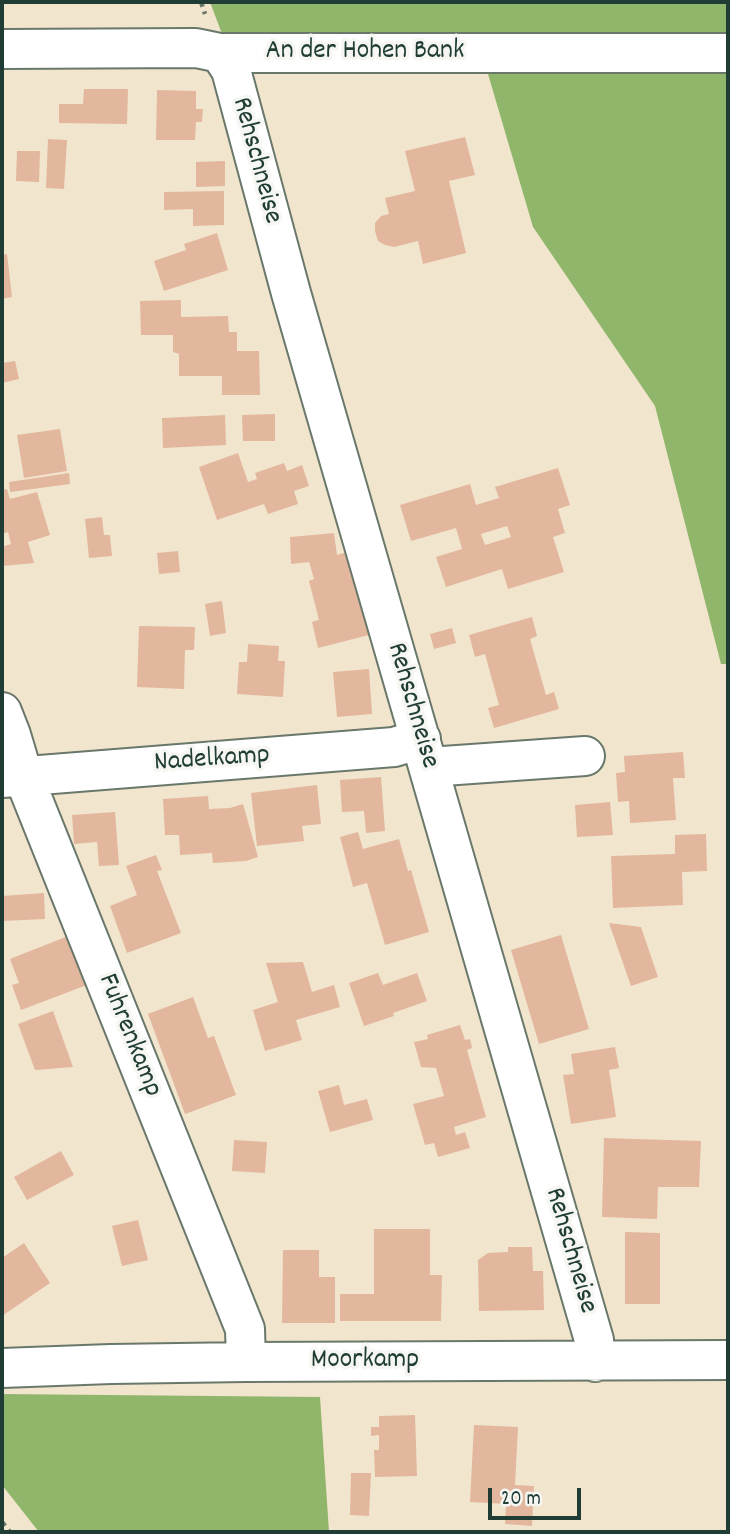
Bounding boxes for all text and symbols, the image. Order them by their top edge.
street label: An der Hohen Bank [266,36,464,70]
street label: Rehschneise [222,94,288,228]
street label: Rehschneise [377,639,445,773]
street label: Nadelkamp [153,740,271,782]
street label: Fuhrenkamp [88,970,168,1102]
street label: Rehschneise [535,1184,603,1318]
street label: Moorkamp [311,1345,419,1379]
scale bar [492,1474,585,1518]
text: 20 m [501,1485,541,1515]

